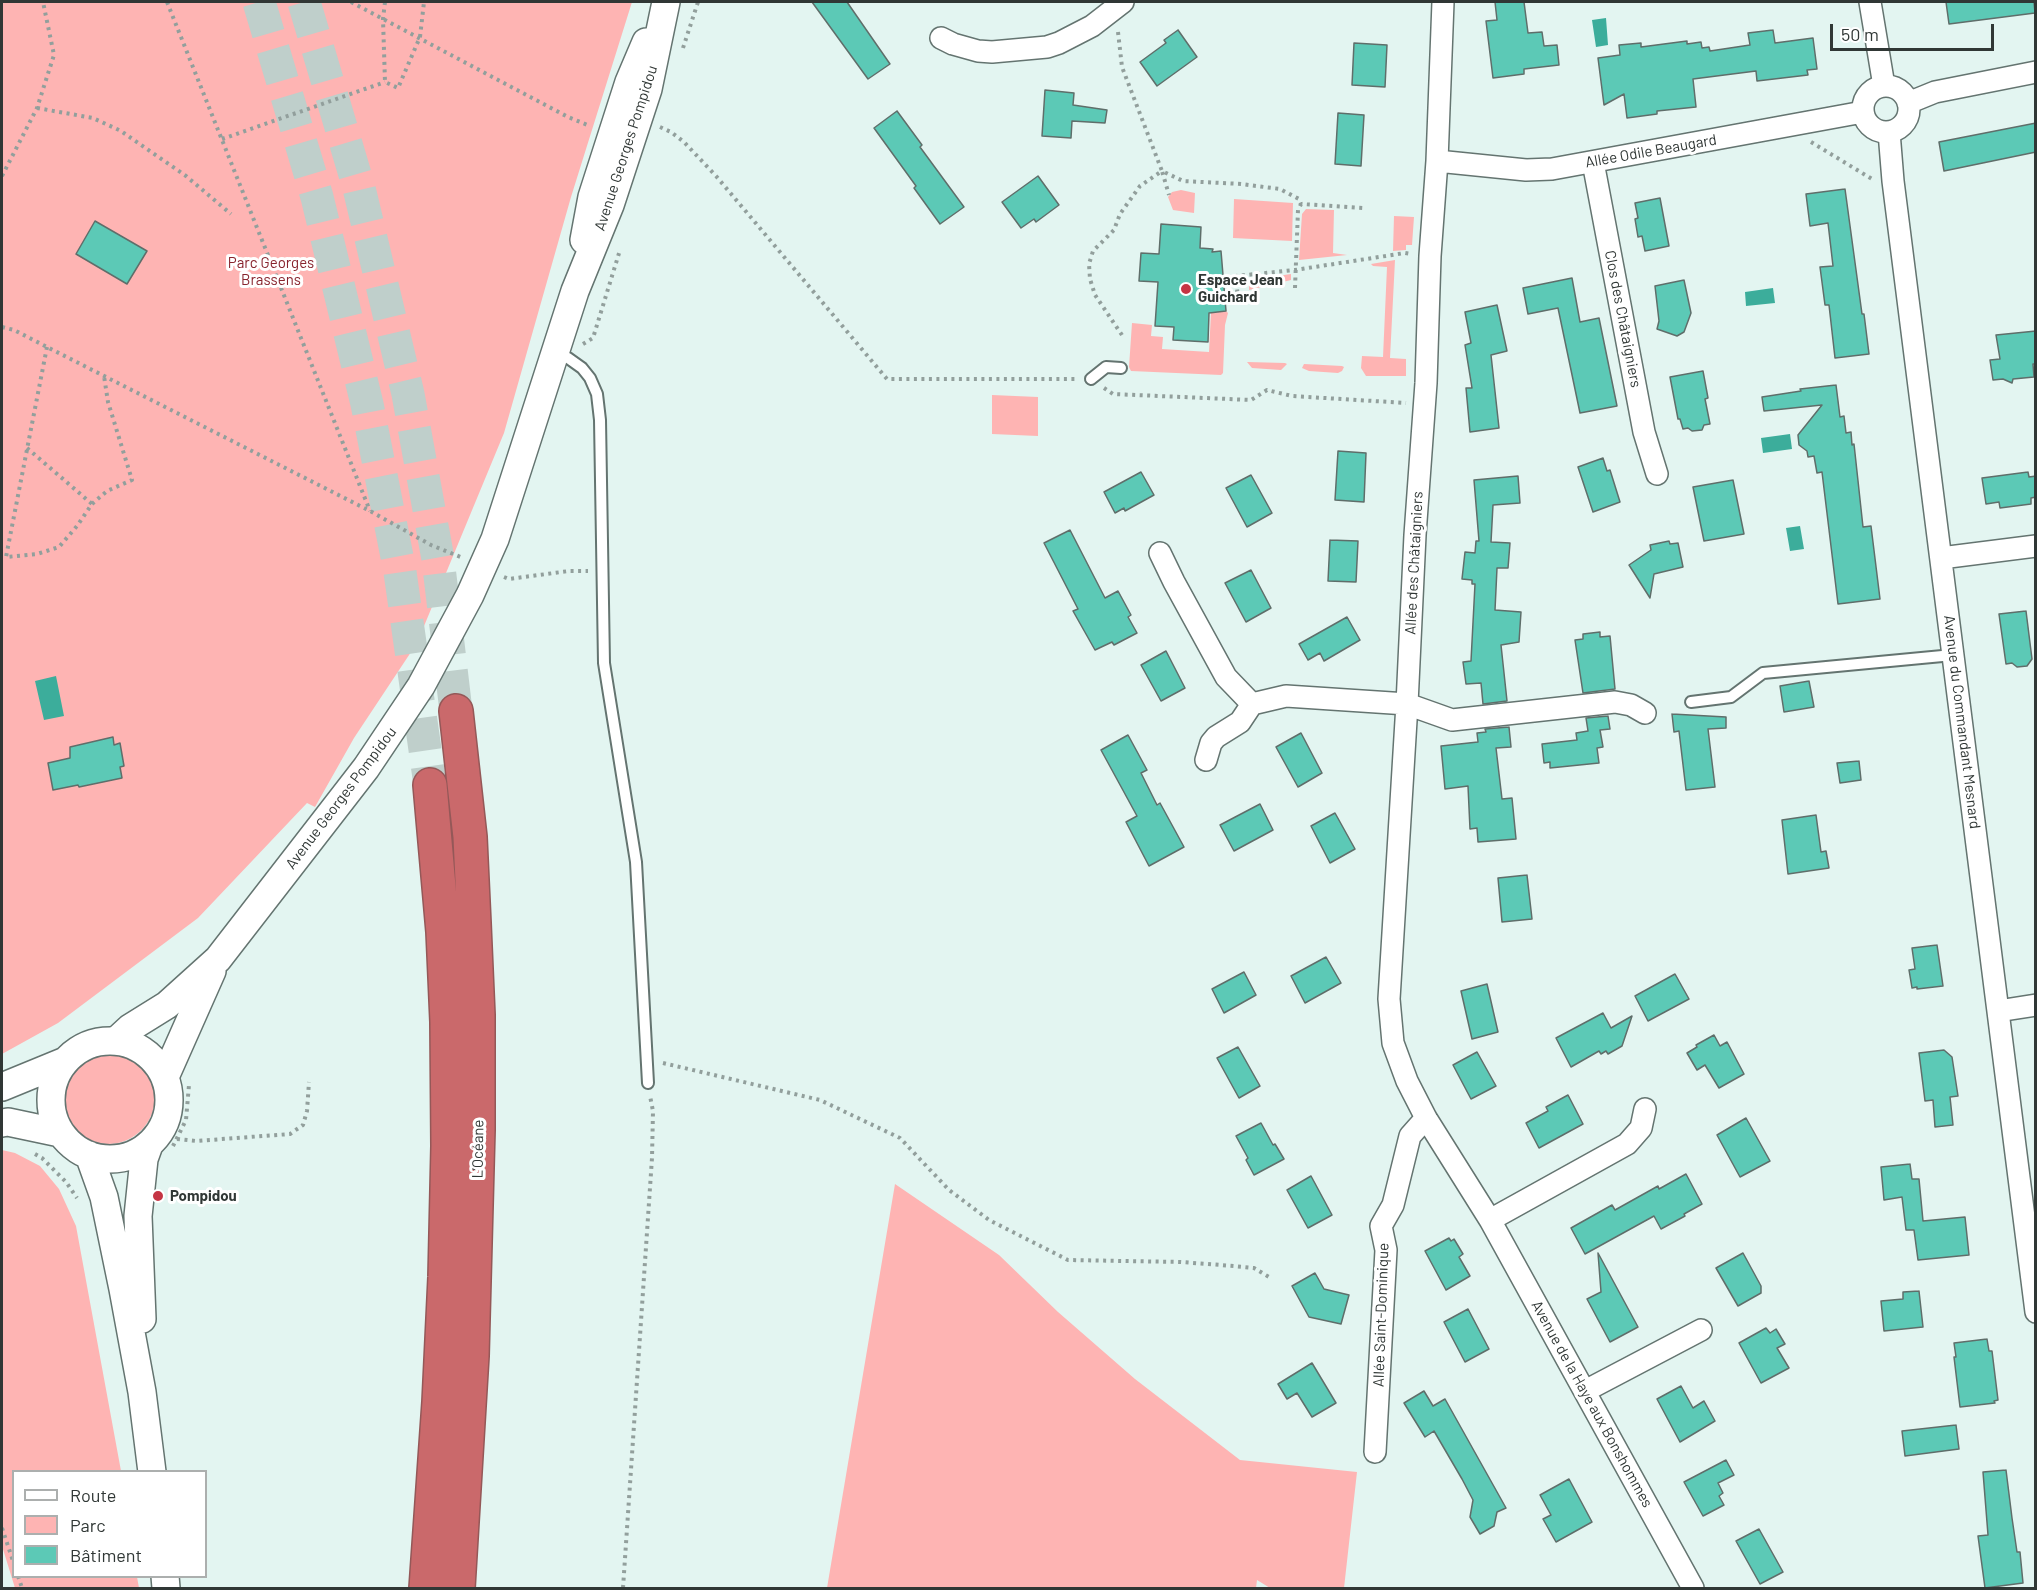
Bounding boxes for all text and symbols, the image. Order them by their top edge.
scale bar [1833,12,1996,50]
text: 50 m [1841,23,1879,45]
street label: Avenue Georges Pompidou [591,63,661,233]
street label: Allée Odile Beaugard [1584,131,1718,171]
street label: Clos des Châtaigniers [1601,249,1645,389]
park label: Parc Georges Brassens [228,254,314,289]
place label: Espace Jean Guichard [1198,271,1283,306]
marker: Espace Jean Guichard [1179,282,1193,296]
street label: Allée des Châtaigniers [1401,491,1427,635]
street label: Avenue du Commandant Mesnard [1940,614,1984,830]
street label: Avenue Georges Pompidou [282,723,400,873]
street label: L’Océane [468,1119,488,1179]
place label: Pompidou [170,1187,237,1205]
marker: Pompidou [151,1189,165,1203]
street label: Allée Saint-Dominique [1369,1243,1393,1387]
street label: Avenue de la Haye aux Bonshommes [1527,1297,1657,1511]
legend [12,1470,207,1578]
text: Route [70,1484,116,1506]
text: Parc [70,1514,106,1536]
text: Bâtiment [70,1544,142,1566]

